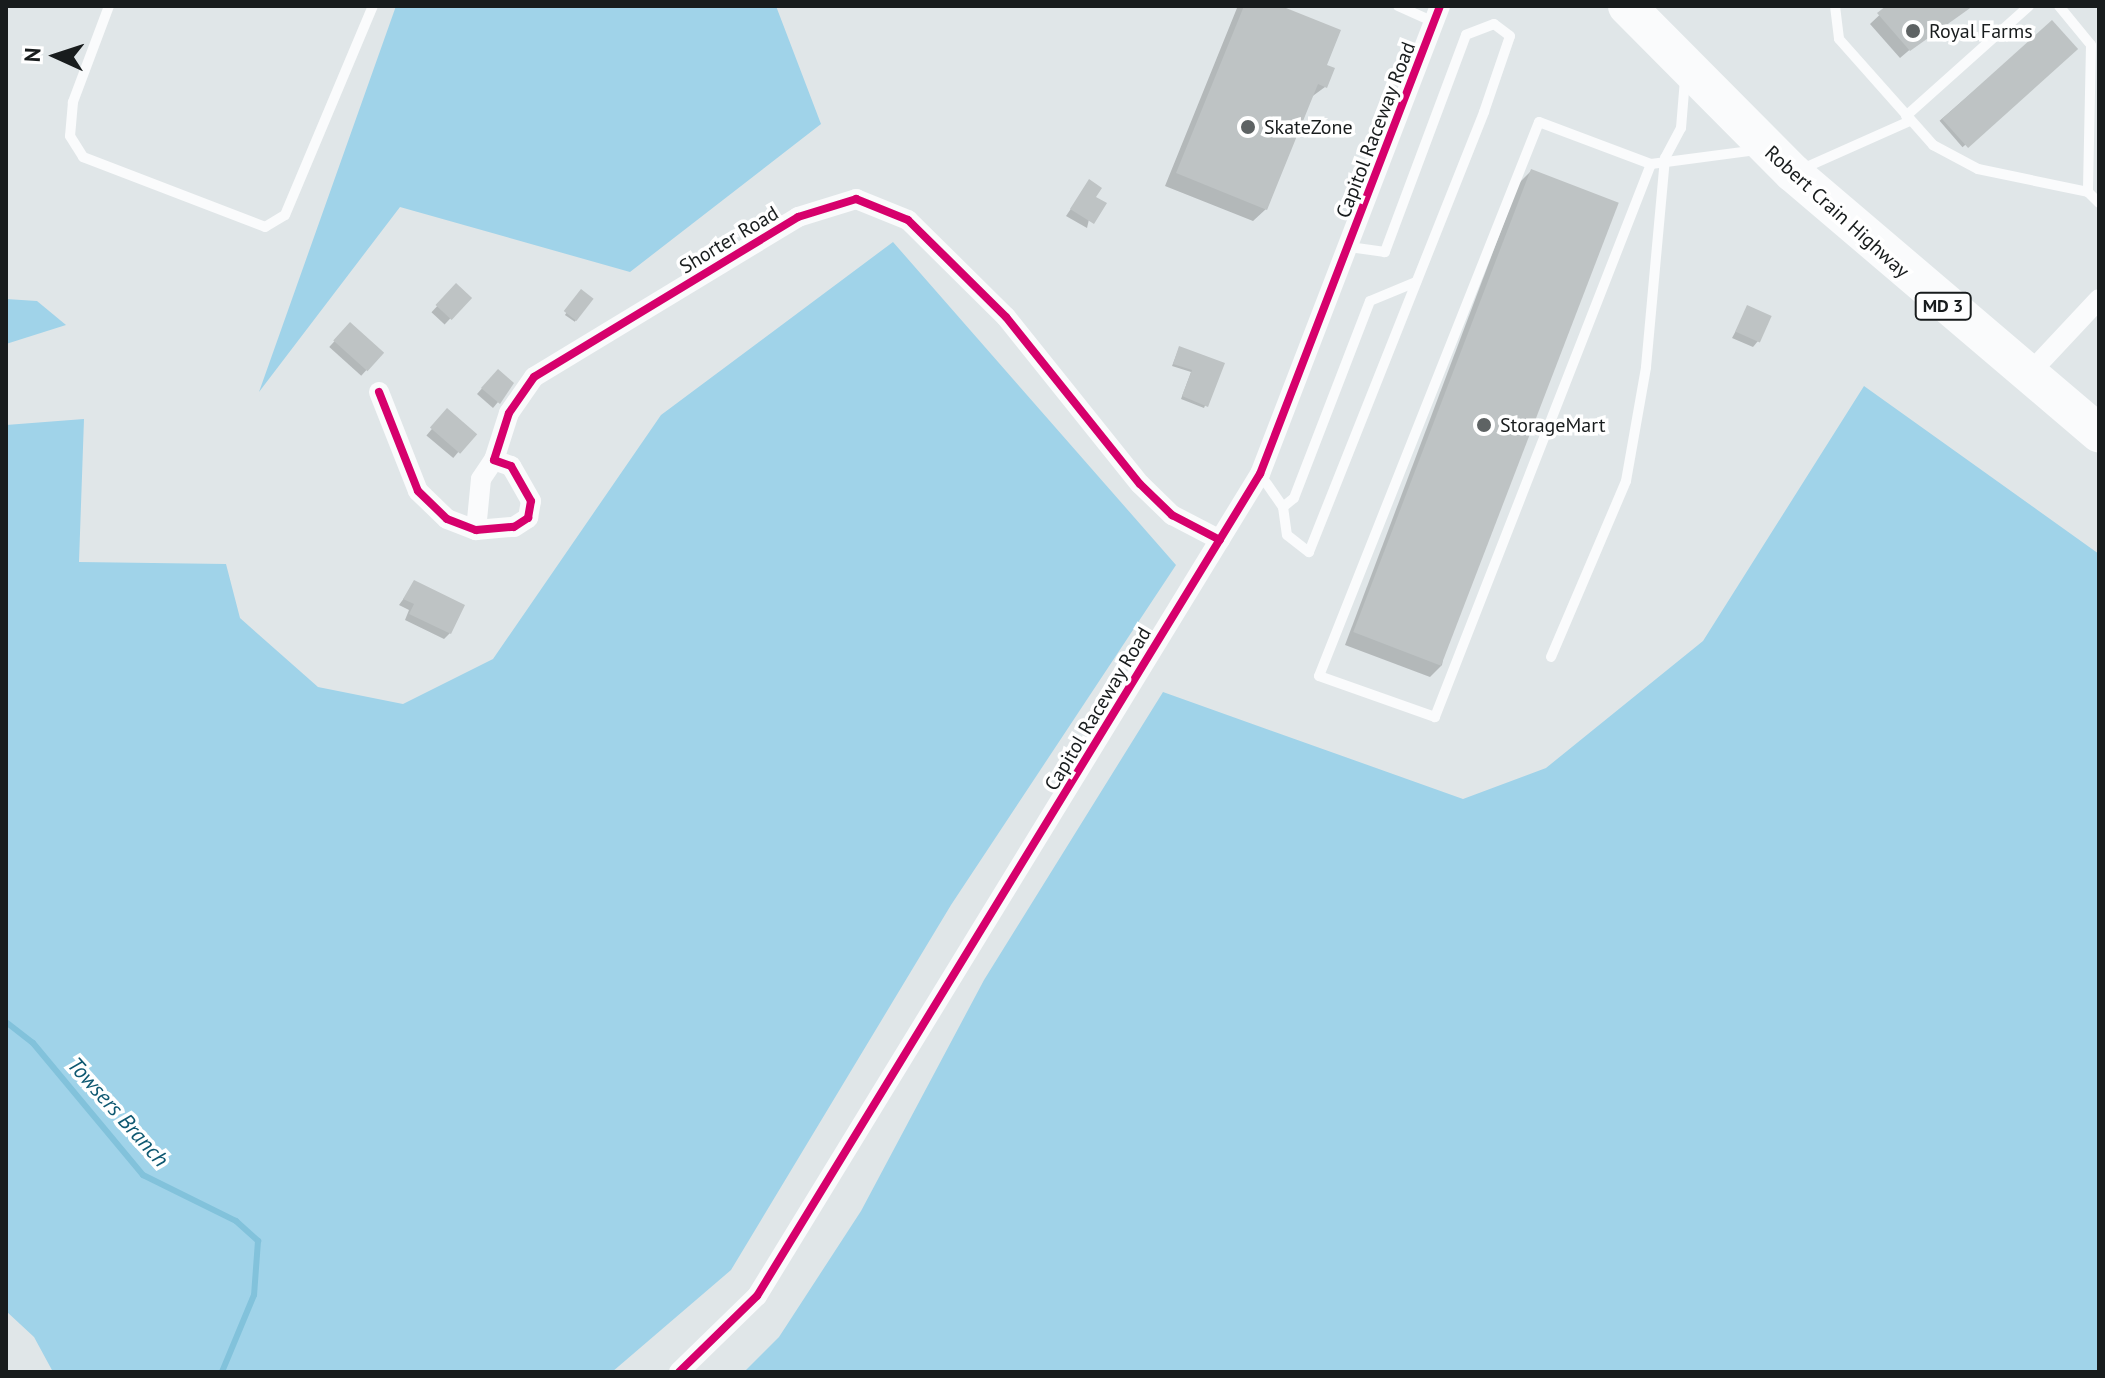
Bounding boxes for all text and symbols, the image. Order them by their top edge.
north arrow [16,16,96,96]
place label: Royal Farms [1929,19,2033,43]
marker: Royal Farms [1904,22,1922,40]
street label: Capitol Raceway Road [1331,38,1421,222]
text: N [18,47,46,63]
place label: SkateZone [1264,115,1353,139]
marker: SkateZone [1239,118,1257,136]
street label: Robert Crain Highway [1760,141,1914,283]
street label: Shorter Road [675,201,783,279]
road number: MD 3 [1913,292,1973,320]
place label: StorageMart [1500,413,1605,437]
marker: StorageMart [1475,416,1493,434]
street label: Capitol Raceway Road [1039,623,1157,795]
water label: Towsers Branch [62,1052,174,1172]

